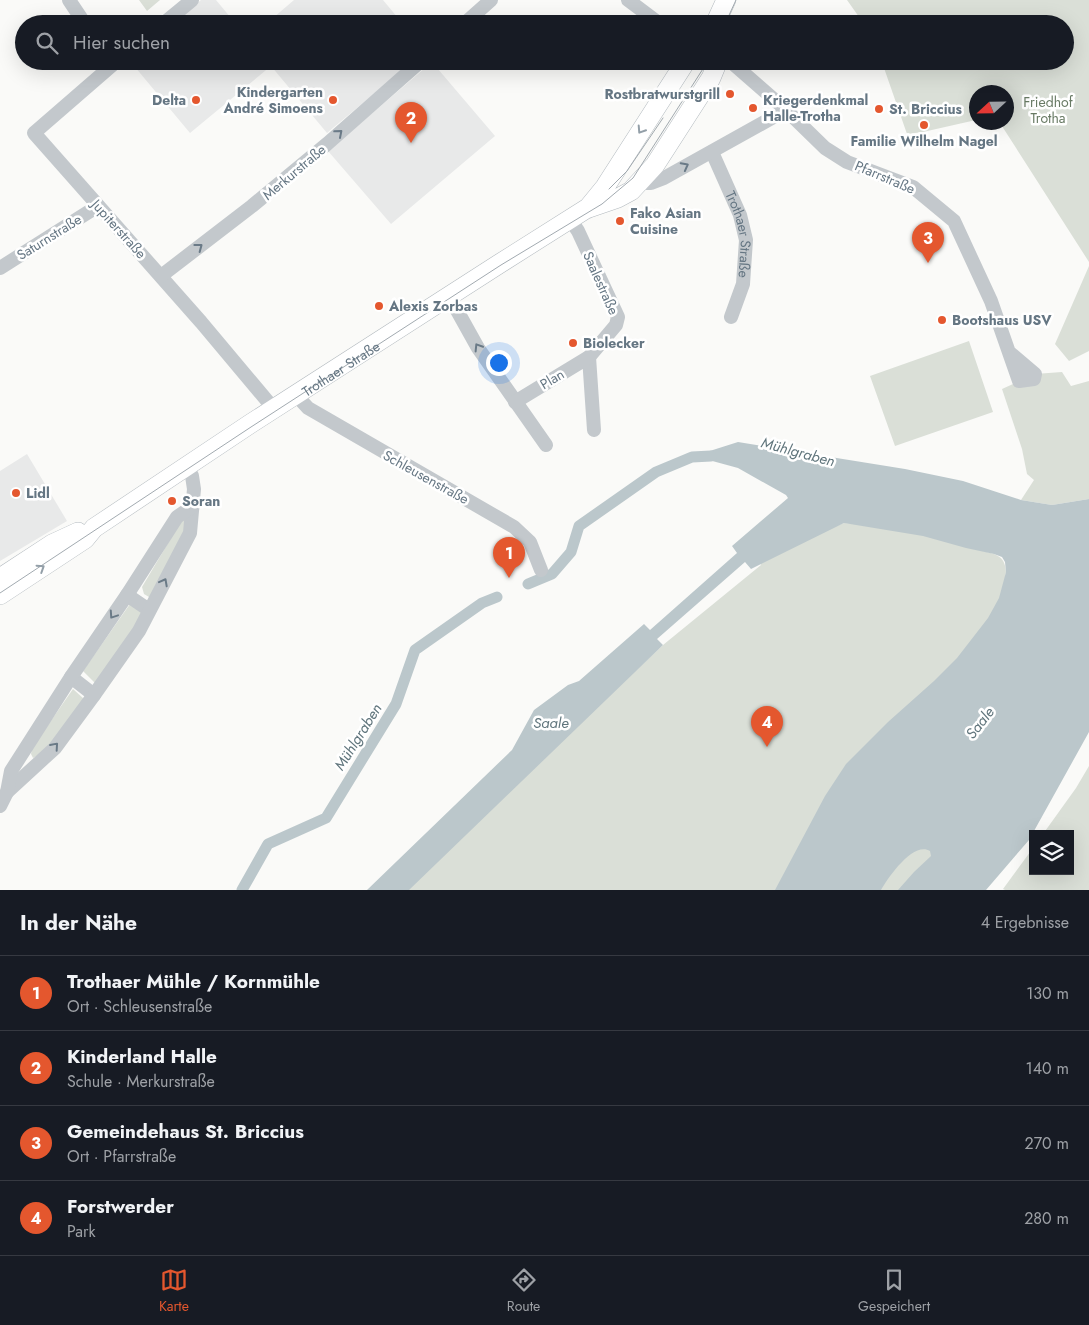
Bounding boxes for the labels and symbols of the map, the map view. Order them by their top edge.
place label: Kindergarten André Simoens [222,82,324,118]
place label: Rostbratwurstgrill [604,84,720,104]
north arrow [969,85,1014,130]
marker: Rostbratwurstgrill [724,88,736,100]
place label: Delta [152,90,186,110]
place label: Kriegerdenkmal Halle-Trotha [763,90,868,126]
park label: Friedhof Trotha [1023,92,1074,128]
marker: Delta [190,94,202,106]
marker: Kindergarten André Simoens [327,94,339,106]
place label: St. Briccius [889,99,963,119]
pin: 2 [395,102,427,143]
marker: Kriegerdenkmal Halle-Trotha [747,102,759,114]
marker: St. Briccius [873,103,885,115]
marker: Familie Wilhelm Nagel [918,119,930,131]
one-way arrow [638,125,648,134]
one-way arrow [334,130,343,139]
place label: Familie Wilhelm Nagel [850,131,998,151]
street label: Merkurstraße [258,140,330,204]
street label: Pfarrstraße [852,155,918,199]
one-way arrow [680,163,689,173]
street label: Trothaer Straße [721,188,756,278]
street label: Jupiterstraße [86,194,151,263]
place label: Fako Asian Cuisine [630,203,701,239]
street label: Saturnstraße [13,209,85,265]
marker: Fako Asian Cuisine [614,215,626,227]
pin: 3 [912,222,944,263]
one-way arrow [193,244,202,252]
street label: Saalestraße [578,248,624,318]
place label: Alexis Zorbas [388,296,478,316]
marker: Alexis Zorbas [373,300,385,312]
place label: Bootshaus USV [952,310,1052,330]
marker: Bootshaus USV [936,314,948,326]
place label: Biolecker [583,333,645,353]
street label: Trothaer Straße [298,336,384,401]
marker: Biolecker [567,337,579,349]
one-way arrow [475,343,485,352]
your location [486,350,512,376]
street label: Plan [536,364,568,394]
water label: Mühlgraben [759,432,837,472]
street label: Schleusenstraße [379,445,473,509]
place label: Lidl [26,483,50,503]
marker: Lidl [10,487,22,499]
place label: Soran [182,491,220,511]
marker: Soran [166,495,178,507]
pin: 1 [493,537,525,578]
one-way arrow [35,565,44,574]
one-way arrow [158,578,168,587]
one-way arrow [110,610,120,619]
water label: Mühlgraben [329,699,387,775]
water label: Saale [960,702,1000,744]
pin: 4 [751,706,783,747]
water label: Saale [533,712,569,734]
one-way arrow [50,743,59,752]

